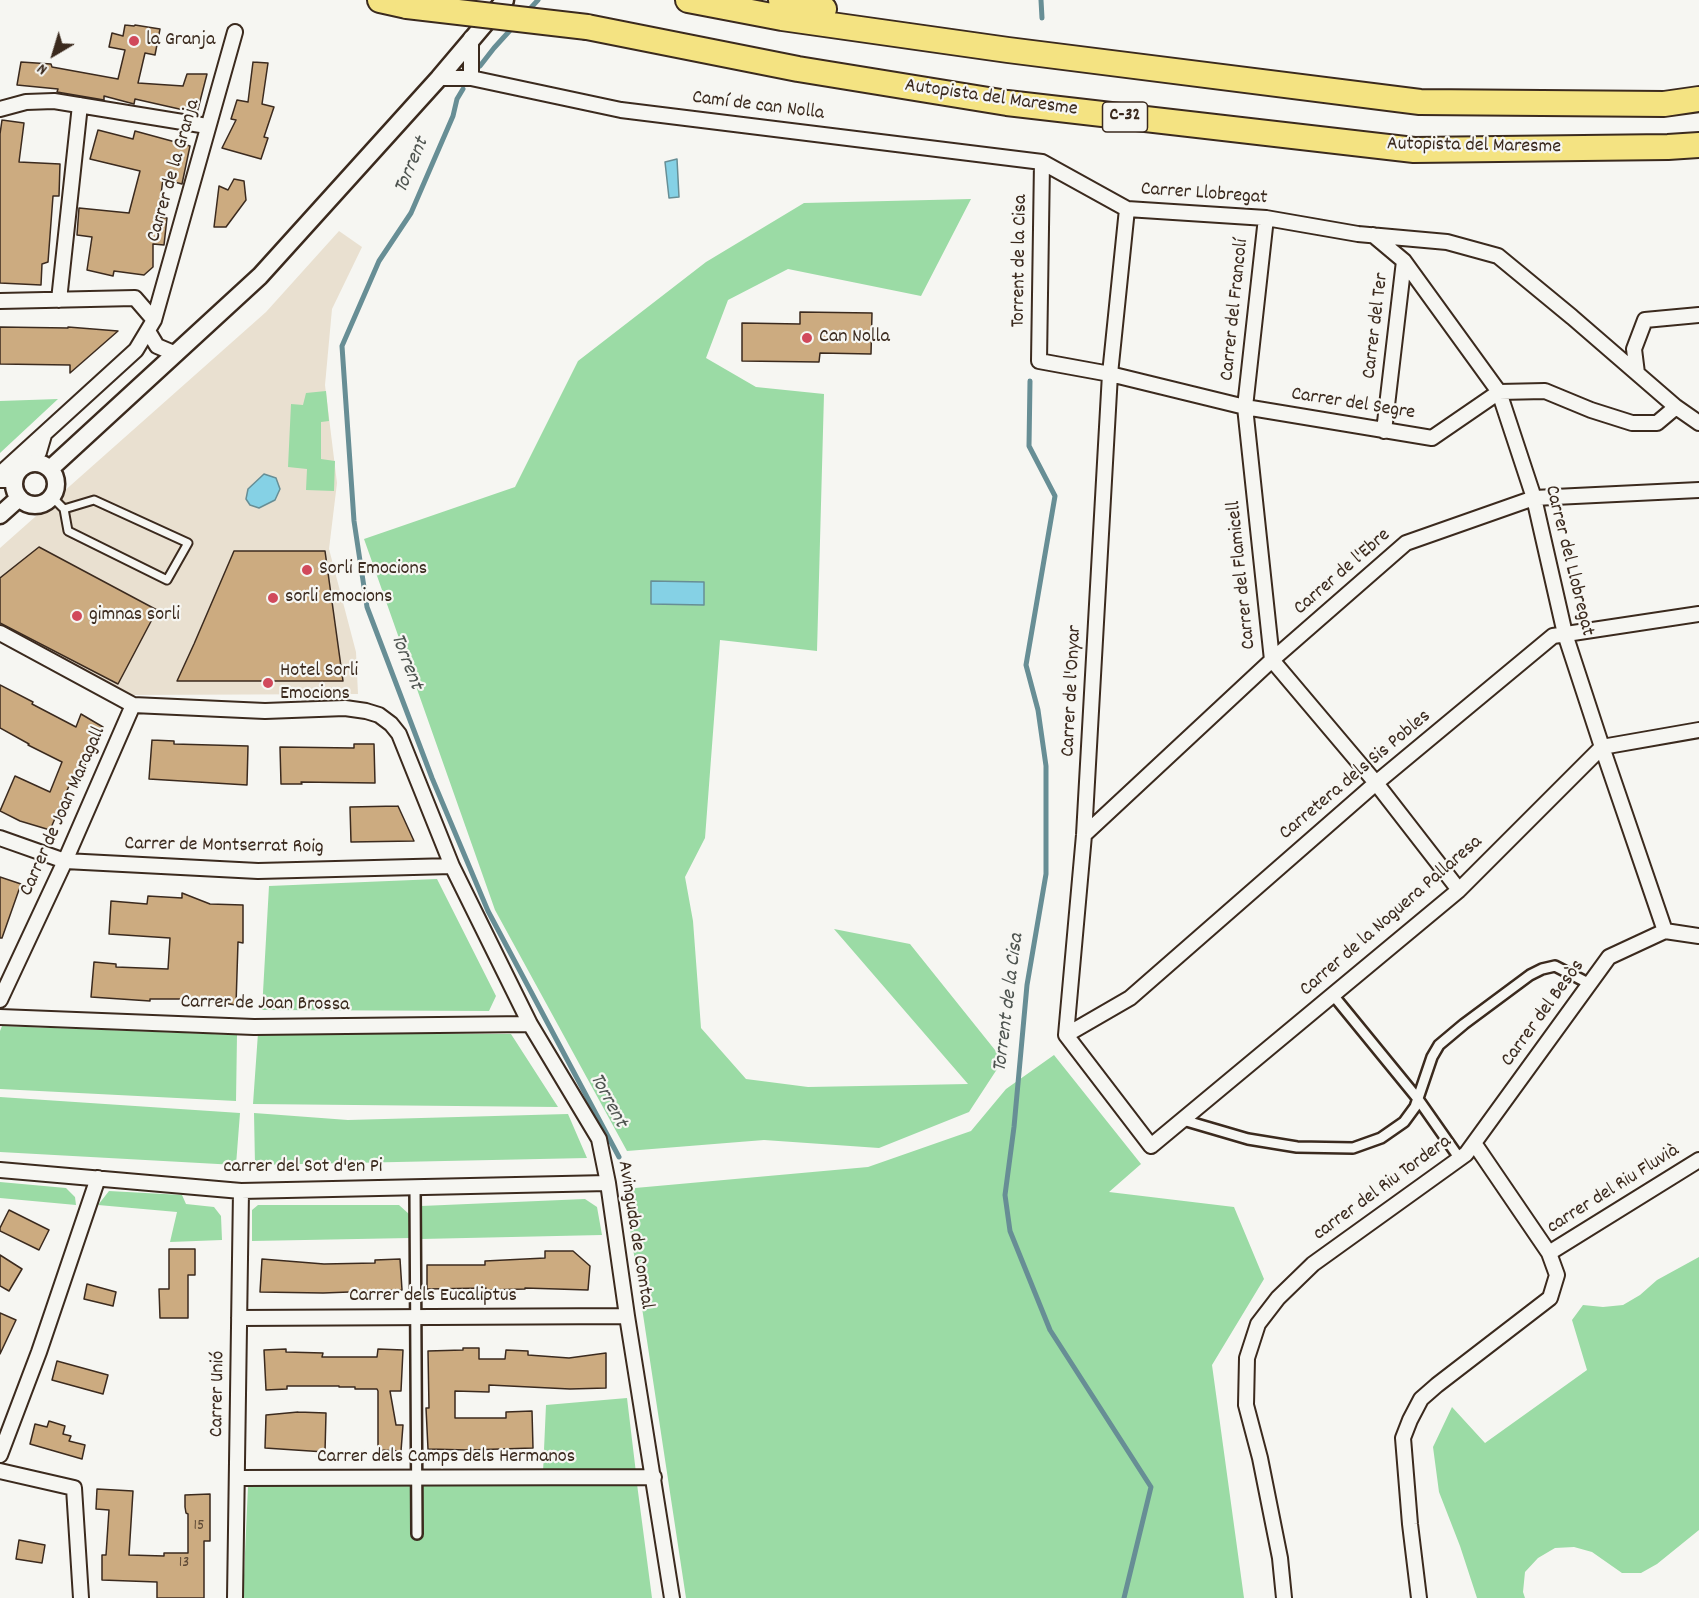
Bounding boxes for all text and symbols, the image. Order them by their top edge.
north arrow [24,24,84,84]
place label: la Granja [146,29,215,53]
marker: la Granja [127,34,141,48]
text: N [32,57,53,80]
street label: Autopista del Maresme [903,75,1079,123]
street label: Camí de can Nolla [691,87,825,127]
street label: Carrer de la Granja [143,97,207,245]
road number: C-32 [1102,102,1148,132]
street label: Autopista del Maresme [1387,133,1561,161]
water label: Torrent [390,134,436,198]
street label: Carrer Llobregat [1140,179,1268,211]
street label: Torrent de la Cisa [1008,194,1034,328]
street label: Carrer del Francolí [1217,238,1255,382]
street label: Carrer del Ter [1359,272,1395,380]
place label: Can Nolla [819,326,890,350]
marker: Can Nolla [800,331,814,345]
street label: Carrer del Segre [1289,383,1417,427]
street label: Carrer del Llobregat [1538,483,1598,639]
street label: Carrer del Flamicell [1223,500,1263,650]
street label: Carrer de l'Ebre [1290,524,1396,622]
place label: Sorli Emocions [319,558,427,582]
marker: Sorli Emocions [300,563,314,577]
place label: sorli emocions [285,586,392,610]
marker: sorli emocions [266,591,280,605]
place label: gimnas sorli [89,604,180,628]
marker: gimnas sorli [70,609,84,623]
street label: Carrer de l'Onyar [1058,624,1088,758]
water label: Torrent [383,630,427,694]
place label: Hotel Sorli Emocions [280,660,358,707]
marker: Hotel Sorli Emocions [261,676,275,690]
street label: Carretera dels Sis Pobles [1275,706,1437,846]
street label: Carrer de Joan Maragall [16,724,112,900]
street label: Carrer de la Noguera Pallaresa [1296,831,1488,1003]
street label: Carrer de Montserrat Roig [124,833,324,861]
water label: Torrent de la Cisa [989,932,1031,1074]
street label: Carrer del Besòs [1497,956,1591,1072]
street label: Carrer de Joan Brossa [180,992,350,1018]
water label: Torrent [582,1069,632,1133]
street label: carrer del Riu Tordera [1309,1131,1457,1247]
street label: carrer del Riu Fluvià [1543,1140,1685,1240]
street label: carrer del Sot d'en Pi [224,1156,382,1180]
street label: Avinguda de Comtal [610,1159,658,1311]
street label: Carrer dels Eucaliptus [349,1285,517,1309]
street label: Carrer Unió [206,1351,232,1437]
street label: Carrer dels Camps dels Hermanos [317,1446,575,1470]
house number: 15 [194,1517,204,1537]
house number: 13 [179,1554,189,1574]

